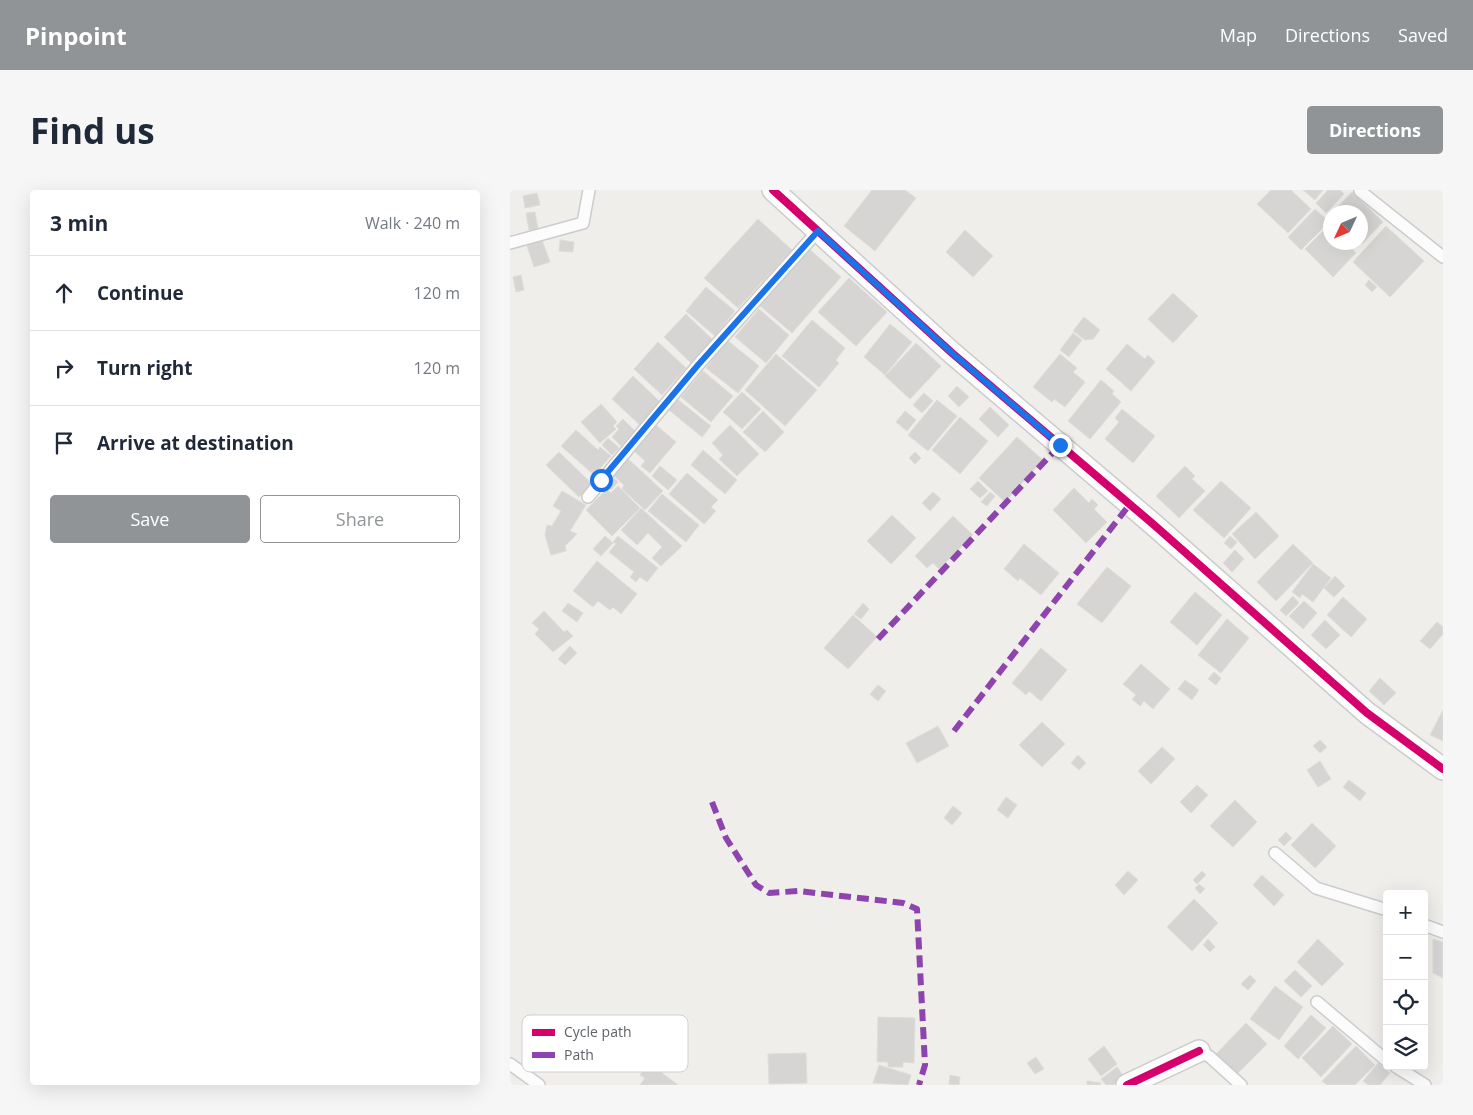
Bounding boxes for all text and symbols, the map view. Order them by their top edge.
text: Pinpoint [25,19,127,52]
text: Map [1220,23,1257,47]
text: Directions [1285,23,1370,47]
text: Saved [1398,23,1448,47]
button: Directions [1307,106,1443,154]
text: Find us [30,107,155,154]
north arrow [1323,205,1368,250]
text: 3 min [50,209,108,237]
text: Walk · 240 m [365,212,460,234]
icon: ahead [50,279,78,307]
text: Continue [97,280,184,306]
text: 120 m [414,282,460,304]
icon: right [50,354,78,382]
text: Turn right [97,355,192,381]
text: 120 m [414,357,460,379]
icon: arrive [50,429,78,457]
text: Arrive at destination [97,430,294,456]
route end [1049,434,1072,457]
route start [590,469,613,492]
button: Save [50,495,250,543]
button: Share [260,495,460,543]
map controls [1383,890,1428,1070]
button: + [1383,890,1428,935]
button: − [1383,935,1428,980]
button: locate [1383,980,1428,1025]
legend [522,1015,688,1072]
text: Cycle path [564,1022,632,1041]
button: layers [1383,1025,1428,1070]
text: Path [564,1045,594,1064]

